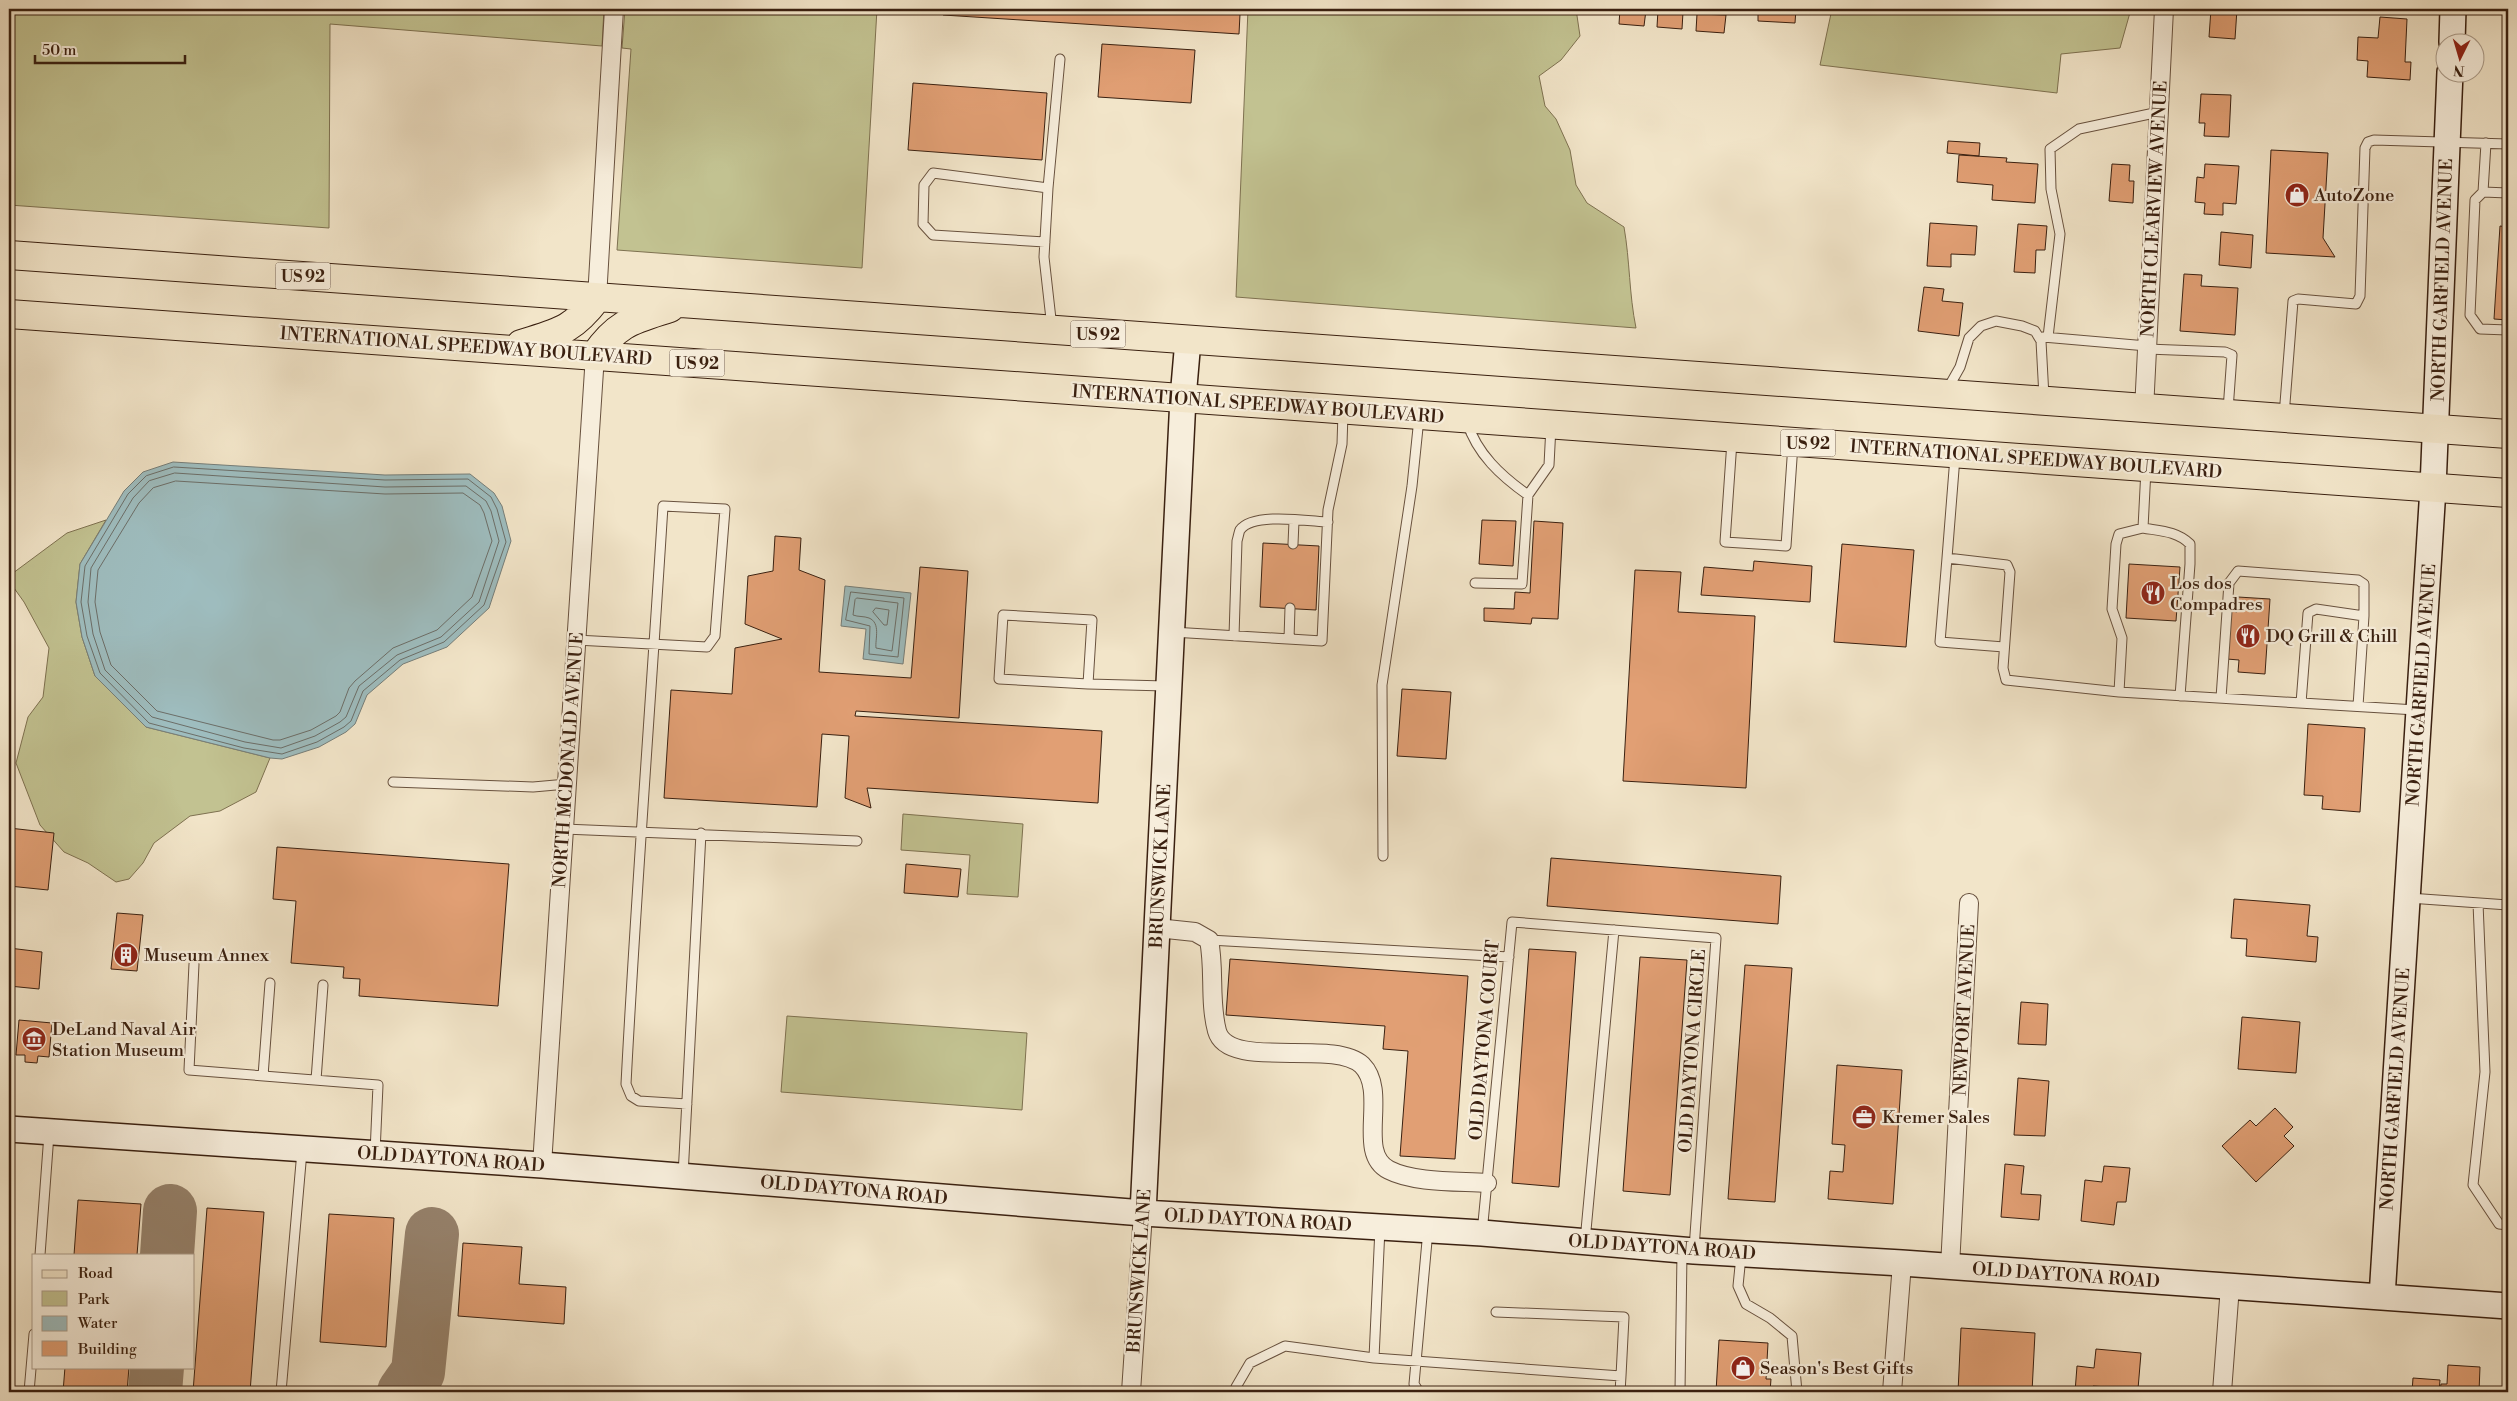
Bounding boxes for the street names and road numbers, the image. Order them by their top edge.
street label: NORTH CLEARVIEW AVENUE [2136,80,2173,338]
street label: NORTH GARFIELD AVENUE [2427,158,2458,402]
road number: US 92 [276,262,330,290]
road number: US 92 [1070,320,1126,348]
street label: INTERNATIONAL SPEEDWAY BOULEVARD [279,322,653,371]
road number: US 92 [670,349,724,376]
street label: INTERNATIONAL SPEEDWAY BOULEVARD [1071,380,1445,429]
road number: US 92 [1780,429,1836,456]
street label: INTERNATIONAL SPEEDWAY BOULEVARD [1849,435,2223,484]
street label: NORTH GARFIELD AVENUE [2402,563,2441,807]
street label: NORTH MCDONALD AVENUE [548,631,589,889]
street label: BRUNSWICK LANE [1145,783,1176,950]
street label: NEWPORT AVENUE [1949,924,1980,1096]
street label: OLD DAYTONA COURT [1464,939,1505,1141]
street label: OLD DAYTONA CIRCLE [1674,948,1711,1154]
street label: NORTH GARFIELD AVENUE [2376,967,2415,1211]
street label: OLD DAYTONA ROAD [356,1141,546,1178]
street label: OLD DAYTONA ROAD [759,1171,949,1210]
street label: BRUNSWICK LANE [1122,1188,1157,1355]
street label: OLD DAYTONA ROAD [1163,1204,1352,1237]
street label: OLD DAYTONA ROAD [1567,1229,1757,1266]
street label: OLD DAYTONA ROAD [1971,1257,2161,1294]

